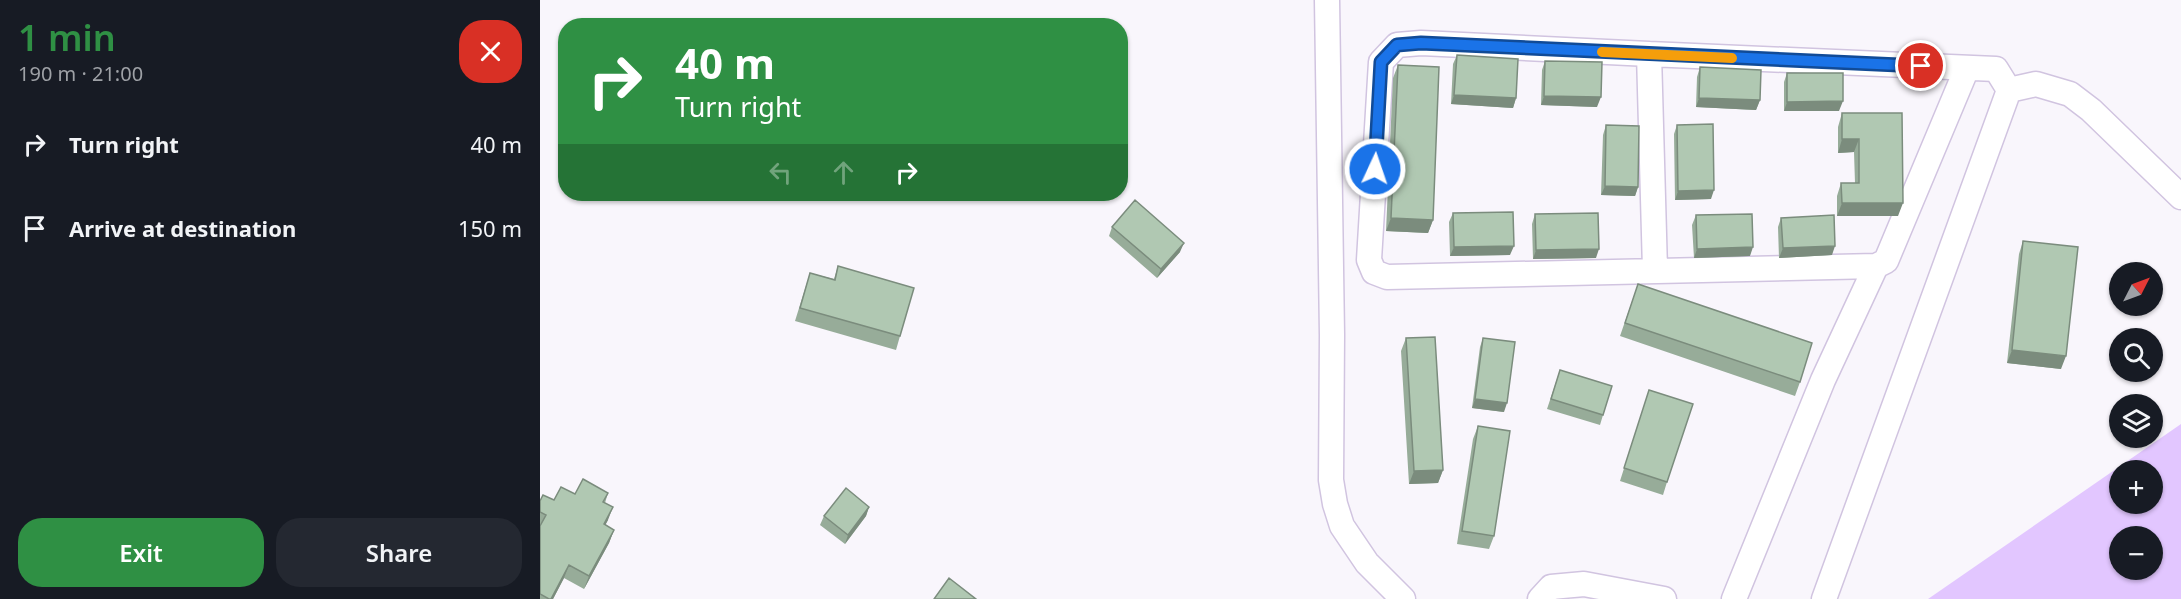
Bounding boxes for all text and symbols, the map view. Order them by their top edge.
text: 1 min [18,13,116,62]
button: close [459,20,522,83]
text: 40 m [675,34,775,91]
pin [1895,40,1946,91]
icon: right [576,42,654,120]
icon: arrive [1904,49,1937,82]
text: 190 m · 21:00 [18,60,143,87]
text: Turn right [675,88,801,125]
icon: right [18,128,51,161]
text: Turn right [69,129,179,159]
text: 40 m [471,129,522,159]
position arrow [1343,137,1407,201]
icon: left [764,156,797,189]
icon: ahead [827,156,860,189]
icon: right [890,156,923,189]
icon: arrive [18,212,51,245]
text: Arrive at destination [69,213,296,243]
text: 150 m [458,213,522,243]
north arrow [2109,262,2163,316]
map controls [2109,262,2163,580]
button: search [2109,328,2163,382]
button: layers [2109,394,2163,448]
button: + [2109,460,2163,514]
button: Exit [18,518,264,587]
button: Share [276,518,522,587]
button: − [2109,526,2163,580]

